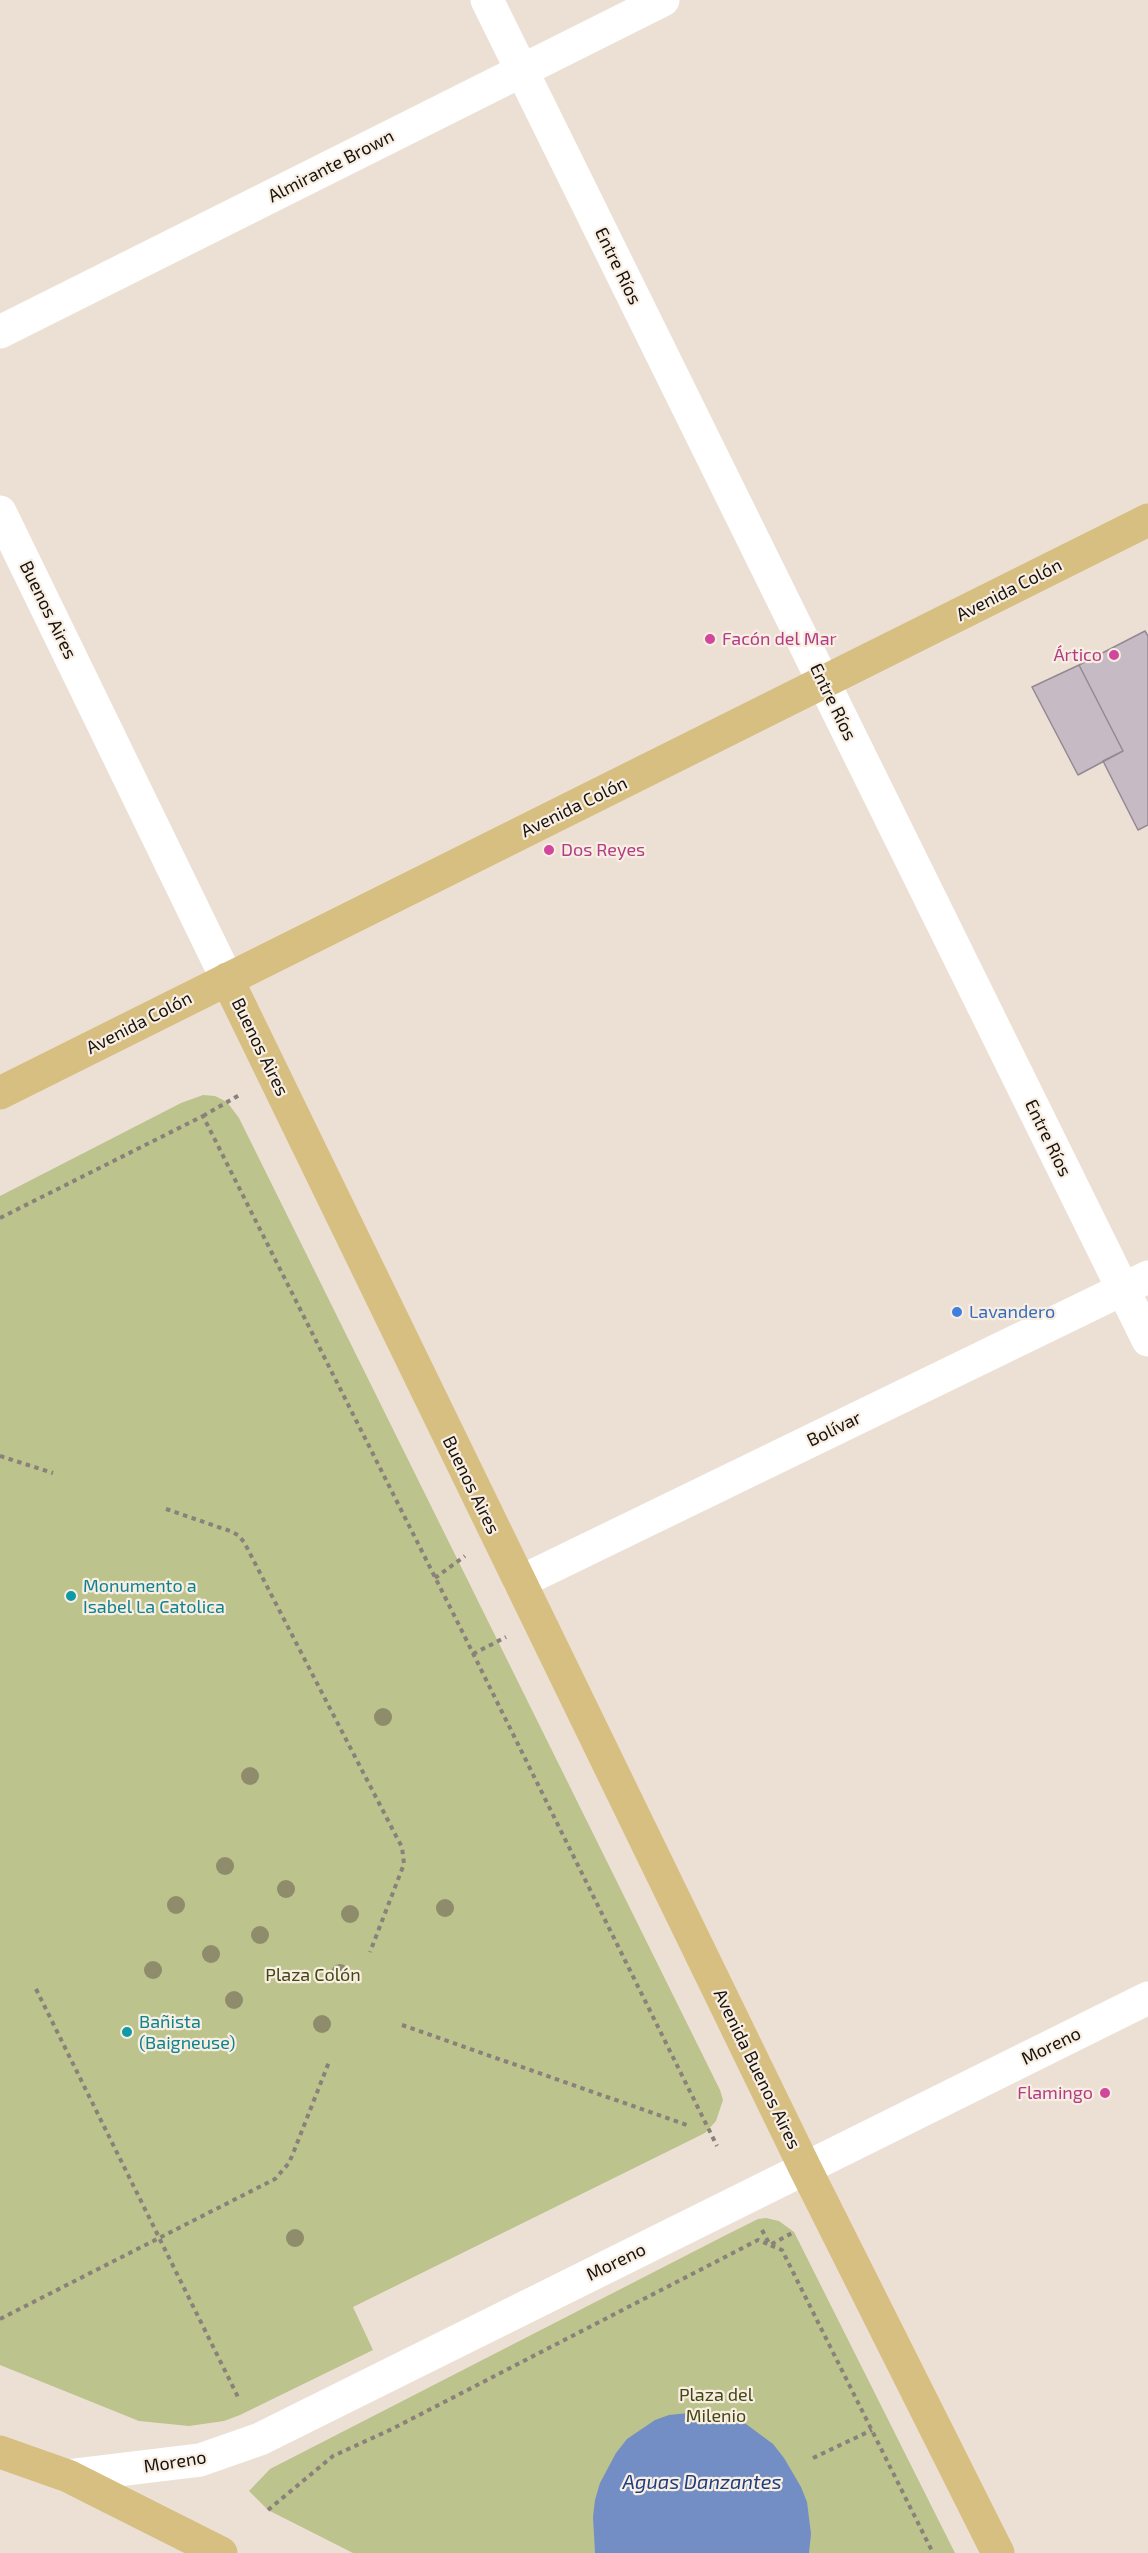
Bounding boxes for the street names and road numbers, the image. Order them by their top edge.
street label: Almirante Brown [264,125,398,207]
street label: Entre Ríos [590,224,646,308]
street label: Avenida Colón [953,554,1065,626]
street label: Buenos Aires [15,557,81,663]
street label: Entre Ríos [805,660,861,744]
street label: Avenida Colón [517,772,631,842]
street label: Avenida Colón [83,987,195,1059]
street label: Buenos Aires [227,994,293,1100]
street label: Entre Ríos [1020,1096,1076,1180]
street label: Bolívar [803,1407,865,1451]
street label: Buenos Aires [438,1432,504,1538]
street label: Avenida Buenos Aires [709,1985,805,2153]
street label: Moreno [1018,2022,1084,2070]
street label: Moreno [583,2238,649,2286]
street label: Moreno [142,2446,208,2478]

